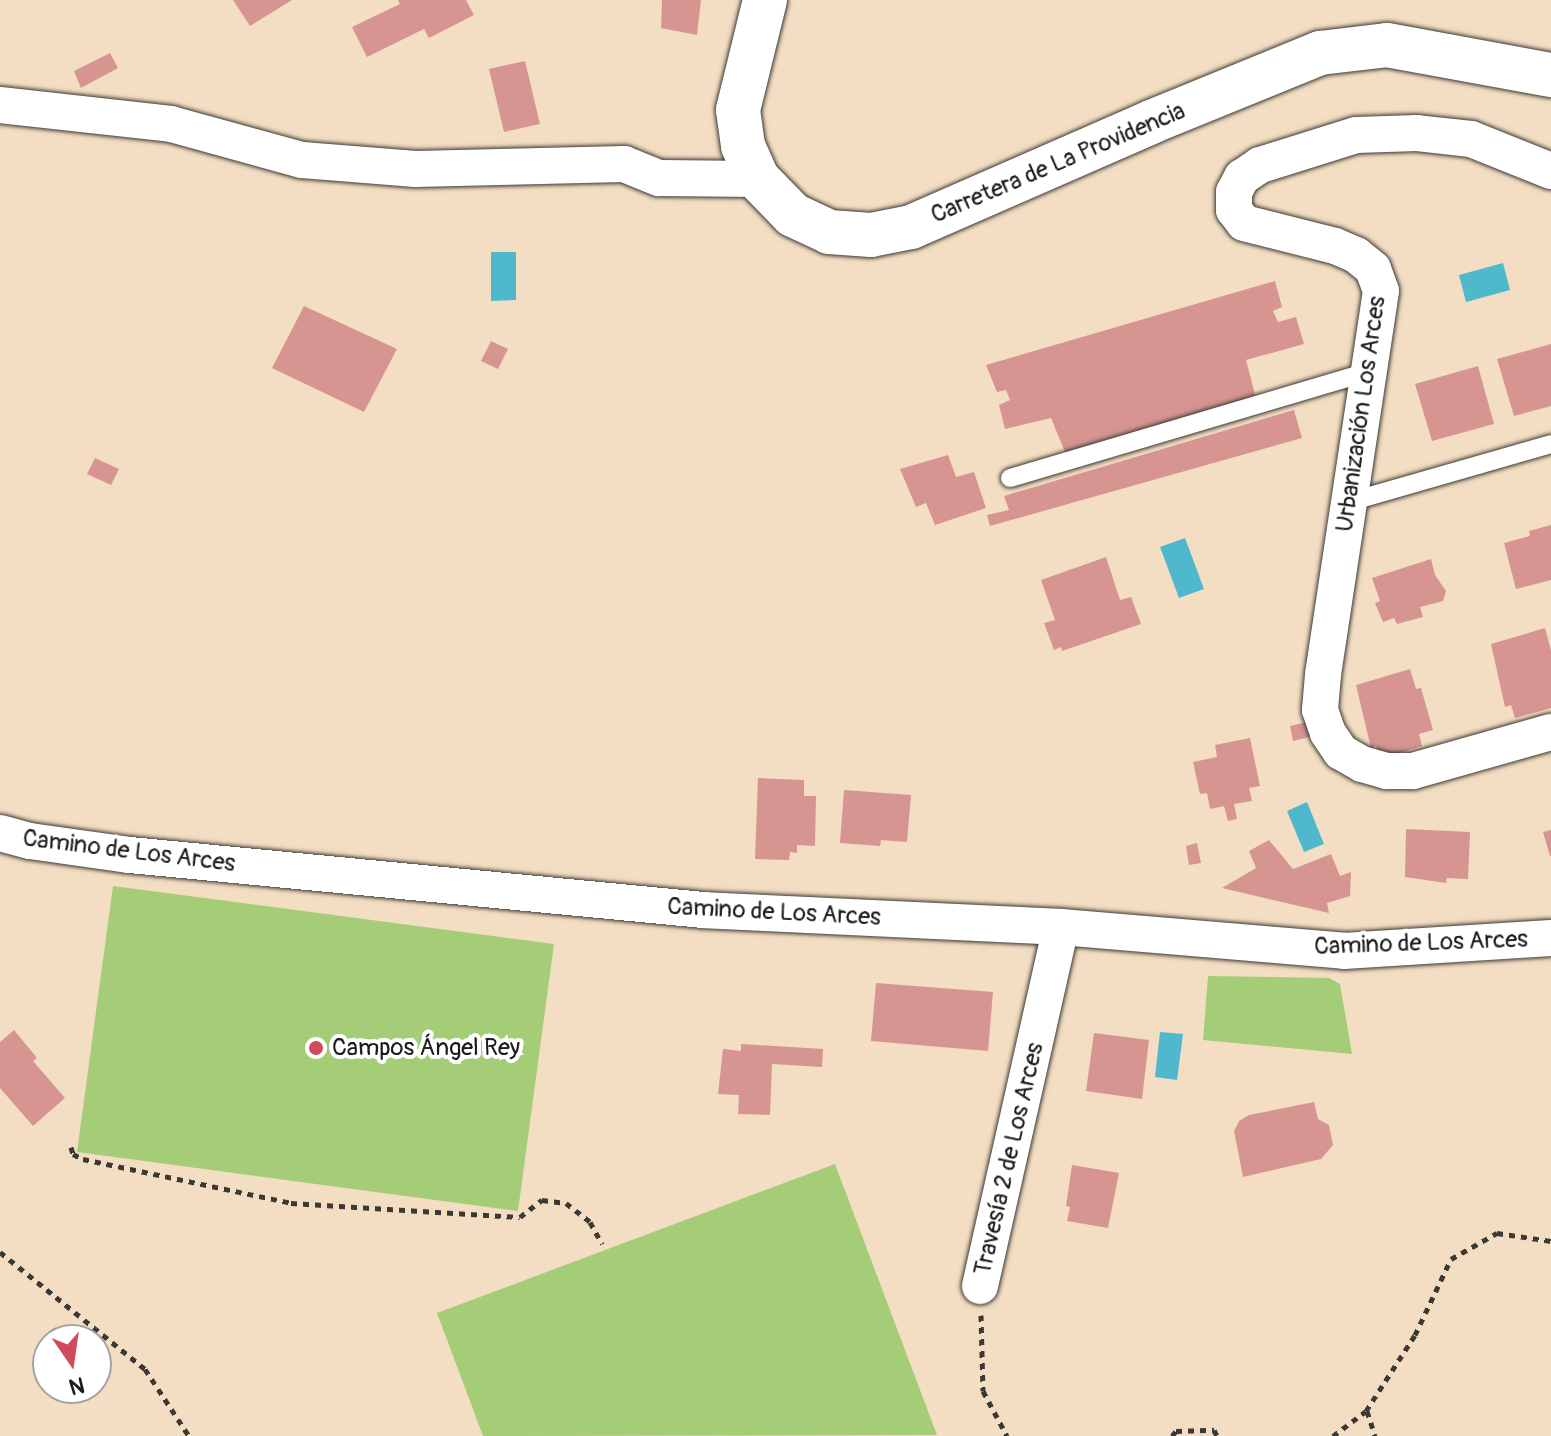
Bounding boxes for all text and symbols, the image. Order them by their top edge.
street label: Carretera de La Providencia [927,96,1189,230]
street label: Urbanización Los Arces [1330,294,1392,534]
street label: Camino de Los Arces [21,824,237,878]
street label: Camino de Los Arces [667,892,881,932]
street label: Camino de Los Arces [1314,925,1528,961]
place label: Campos Ángel Rey [332,1034,520,1062]
marker: Campos Ángel Rey [307,1039,325,1057]
street label: Travesía 2 de Los Arces [968,1040,1050,1278]
north arrow [32,1324,112,1404]
text: N [67,1370,87,1401]

